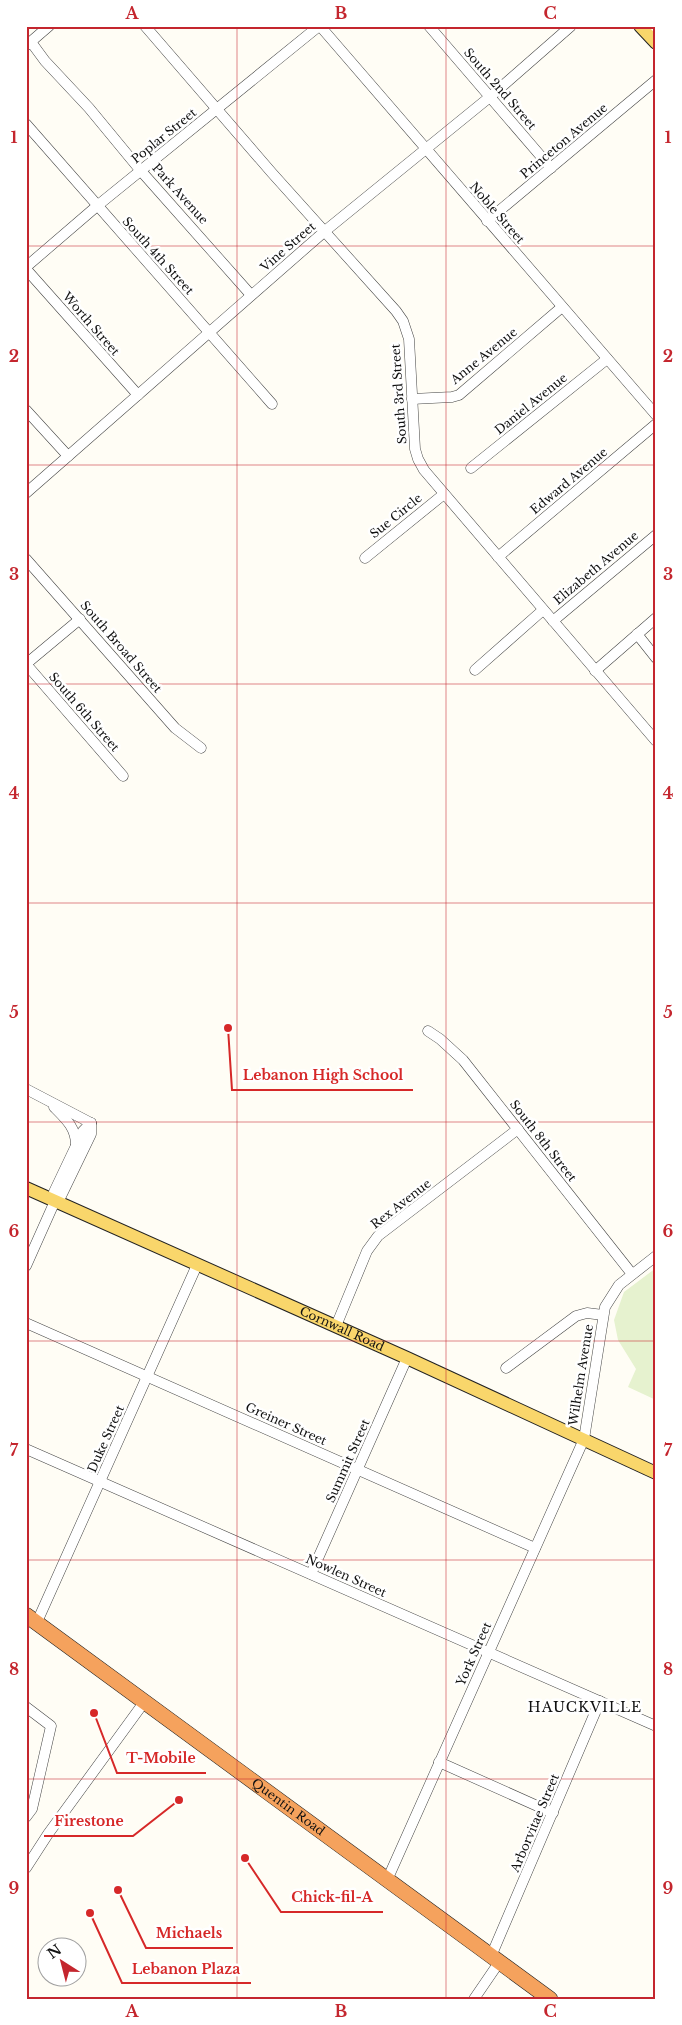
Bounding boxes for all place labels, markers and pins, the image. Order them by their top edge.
callout: Lebanon High School [232,1061,413,1090]
callout: T-Mobile [117,1744,206,1773]
callout: Firestone [44,1807,133,1836]
callout: Chick-fil-A [281,1883,383,1912]
callout: Michaels [146,1919,233,1948]
callout: Lebanon Plaza [122,1954,251,1983]

